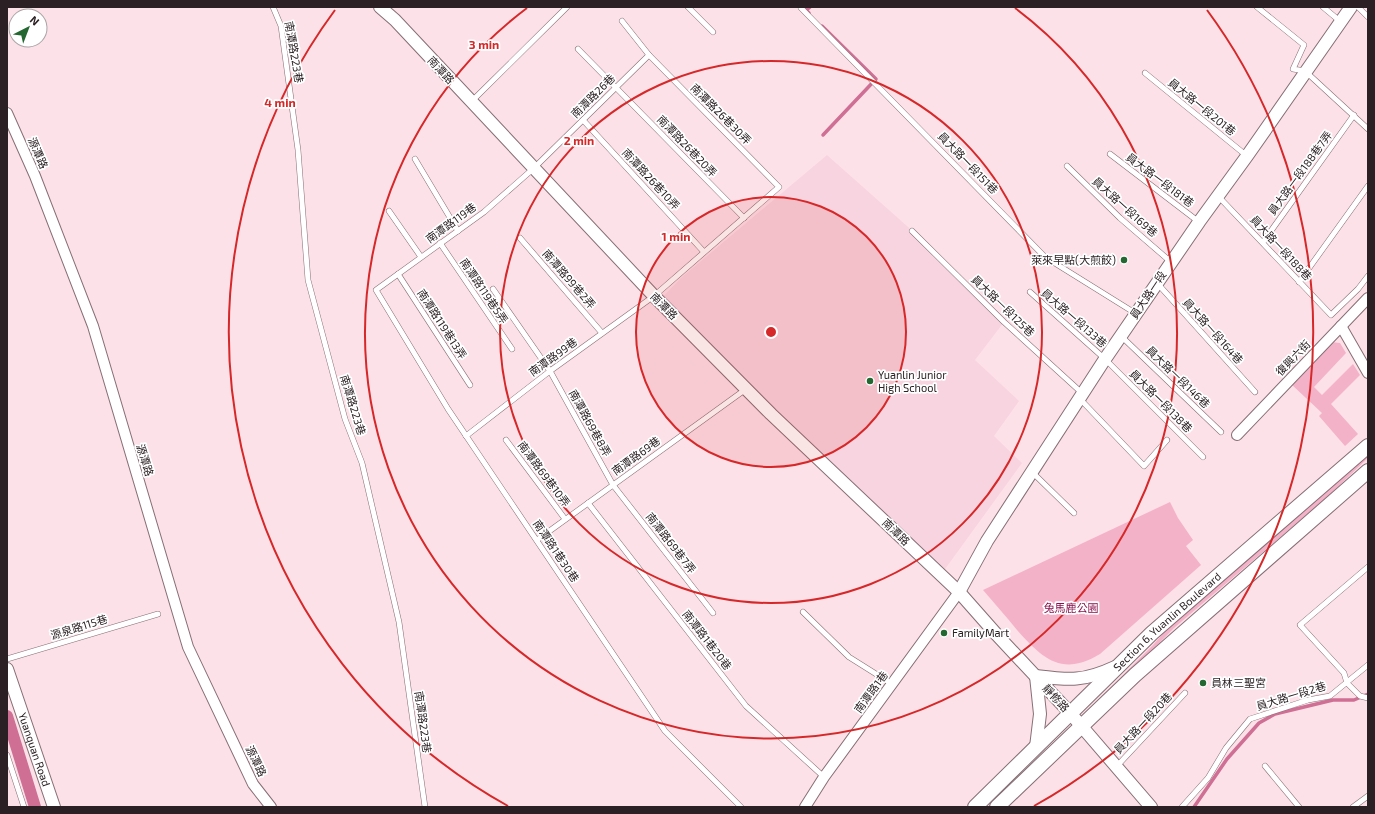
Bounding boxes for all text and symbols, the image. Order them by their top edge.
north arrow [8,8,48,48]
text: N [28,13,42,28]
street label: 南潭路223巷 [283,20,306,84]
text: 3 min [469,37,499,51]
street label: 南潭路 [425,53,457,86]
street label: 南潭路26巷 [568,71,617,120]
street label: 員大路一段201巷 [1166,75,1239,138]
street label: 南潭路26巷30弄 [688,81,754,147]
text: 4 min [264,95,296,109]
street label: 南潭路26巷20弄 [655,112,720,179]
street label: 員大路一段188巷7弄 [1265,128,1334,217]
street label: 員大路一段151巷 [936,129,1001,196]
text: 2 min [564,133,594,147]
street label: 源潭路 [26,135,51,171]
street label: 南潭路26巷10弄 [620,146,683,212]
street label: 員大路一段181巷 [1124,150,1197,209]
street label: 員大路一段169巷 [1090,174,1161,239]
street label: 南潭路119巷 [423,200,478,245]
street label: 員大路一段188巷 [1248,213,1315,283]
text: 1 min [662,229,690,243]
street label: 南潭路99巷2弄 [540,247,598,311]
place label: 萊來早點(大煎餃) [1031,253,1116,266]
marker: 萊來早點(大煎餃) [1119,255,1129,265]
street label: 南潭路119巷5弄 [458,256,511,326]
street label: 員大路一段 [1127,268,1168,321]
street label: 員大路一段125巷 [969,272,1038,339]
street label: 南潭路119巷13弄 [415,286,470,361]
street label: 員大路一段133巷 [1039,286,1110,350]
street label: 南潭路 [648,289,681,322]
street label: 員大路一段164巷 [1181,295,1246,366]
centre of rings [764,325,778,339]
street label: 南潭路99巷 [526,335,579,378]
street label: 復興六街 [1273,337,1313,378]
street label: 員大路一段146巷 [1144,343,1213,410]
street label: 員大路一段138巷 [1127,367,1195,435]
place label: Yuanlin Junior High School [878,368,947,394]
street label: 南潭路223巷 [338,373,369,437]
marker: Yuanlin Junior High School [865,376,875,386]
street label: 南潭路69巷8弄 [567,387,614,458]
street label: 南潭路69巷 [609,434,662,477]
street label: 南潭路69巷10弄 [516,438,573,509]
street label: 源潭路 [134,442,157,478]
street label: 南潭路69巷7弄 [644,510,699,576]
street label: 南潭路 [880,516,913,548]
street label: 南潭路1巷30巷 [531,517,582,584]
street label: Section 6, Yuanlin Boulevard [1110,569,1223,673]
park label: 兔馬鹿公園 [1044,601,1099,614]
street label: 南潭路1巷20巷 [680,607,735,672]
street label: 源泉路115巷 [49,612,109,641]
place label: FamilyMart [952,626,1009,639]
marker: FamilyMart [939,628,949,638]
street label: 南潭路1巷 [851,668,890,715]
place label: 員林三聖宮 [1211,676,1266,689]
marker: 員林三聖宮 [1198,678,1208,688]
street label: 員大路一段2巷 [1254,679,1327,712]
street label: 靜修路 [1040,681,1072,714]
street label: 員大路一段20巷 [1111,689,1174,756]
street label: 南潭路223巷 [413,690,434,754]
street label: Yuanquan Road [16,711,53,788]
street label: 源潭路 [243,743,270,778]

